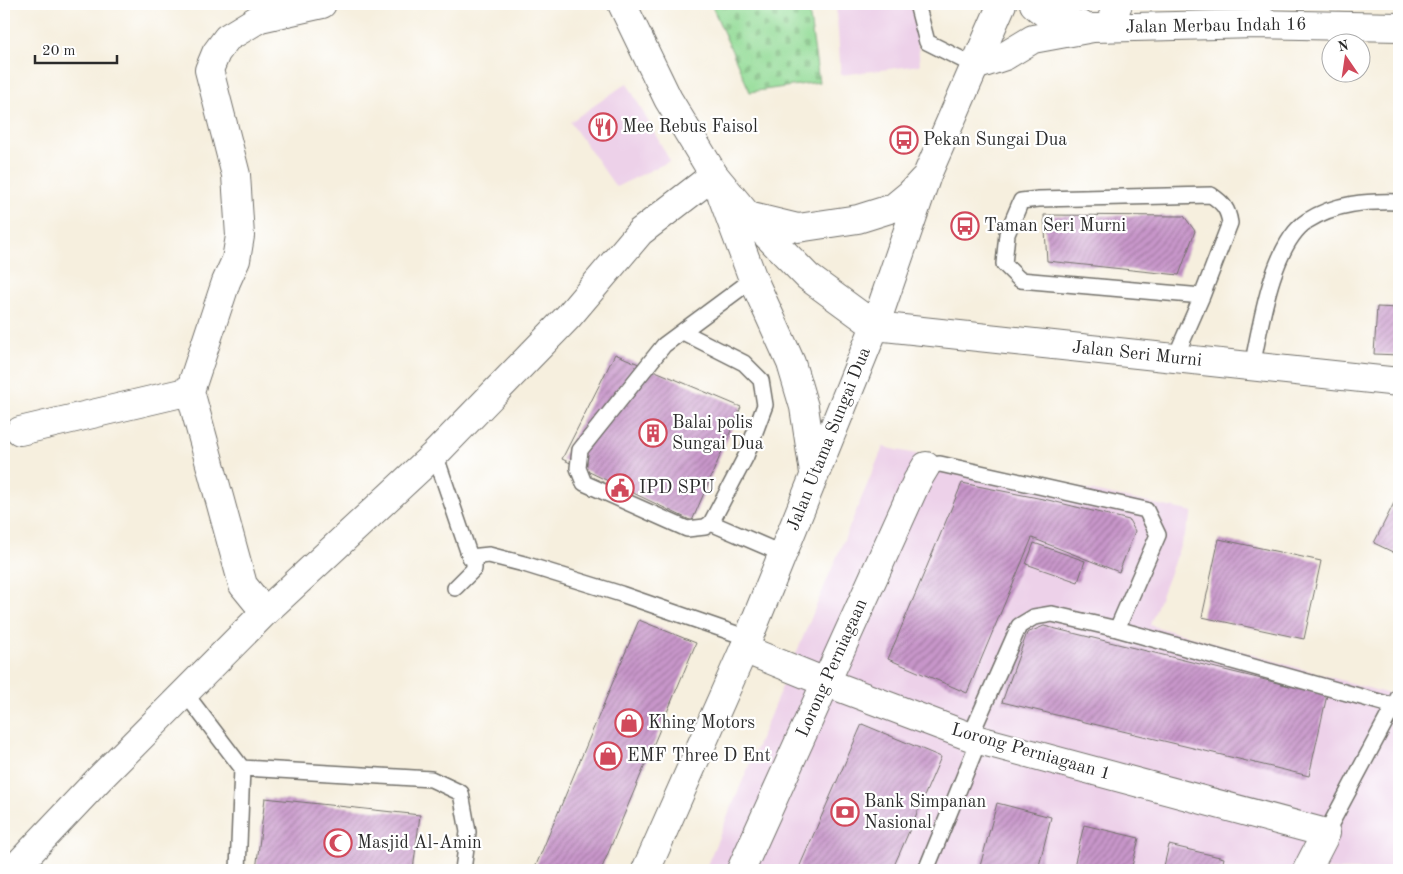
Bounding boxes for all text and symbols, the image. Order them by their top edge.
street label: Jalan Merbau Indah 16 [1125,15,1307,37]
scale bar [35,32,118,64]
north arrow [1320,32,1370,82]
text: N [1337,38,1350,54]
text: 20 m [42,44,76,59]
restaurant icon: Mee Rebus Faisol [588,112,618,142]
place label: Mee Rebus Faisol [622,118,758,136]
bus stop icon: Pekan Sungai Dua [889,125,919,155]
place label: Pekan Sungai Dua [923,131,1067,149]
bus stop icon: Taman Seri Murni [950,211,980,241]
place label: Taman Seri Murni [984,217,1126,235]
street label: Jalan Seri Murni [1071,338,1203,370]
street label: Jalan Utama Sungai Dua [784,345,874,533]
place label: Balai polis Sungai Dua [672,414,764,453]
building icon: Balai polis Sungai Dua [638,418,668,448]
public building icon: IPD SPU [605,473,635,503]
place label: IPD SPU [639,479,714,497]
street label: Lorong Perniagaan [793,596,871,740]
shop icon: Khing Motors [614,708,644,738]
place label: Khing Motors [648,714,755,732]
street label: Lorong Perniagaan 1 [949,721,1113,783]
shop icon: EMF Three D Ent [593,741,623,771]
place label: EMF Three D Ent [627,747,771,765]
place label: Bank Simpanan Nasional [864,793,987,832]
bank icon: Bank Simpanan Nasional [830,797,860,827]
mosque icon: Masjid Al-Amin [323,828,353,858]
place label: Masjid Al-Amin [357,834,482,852]

